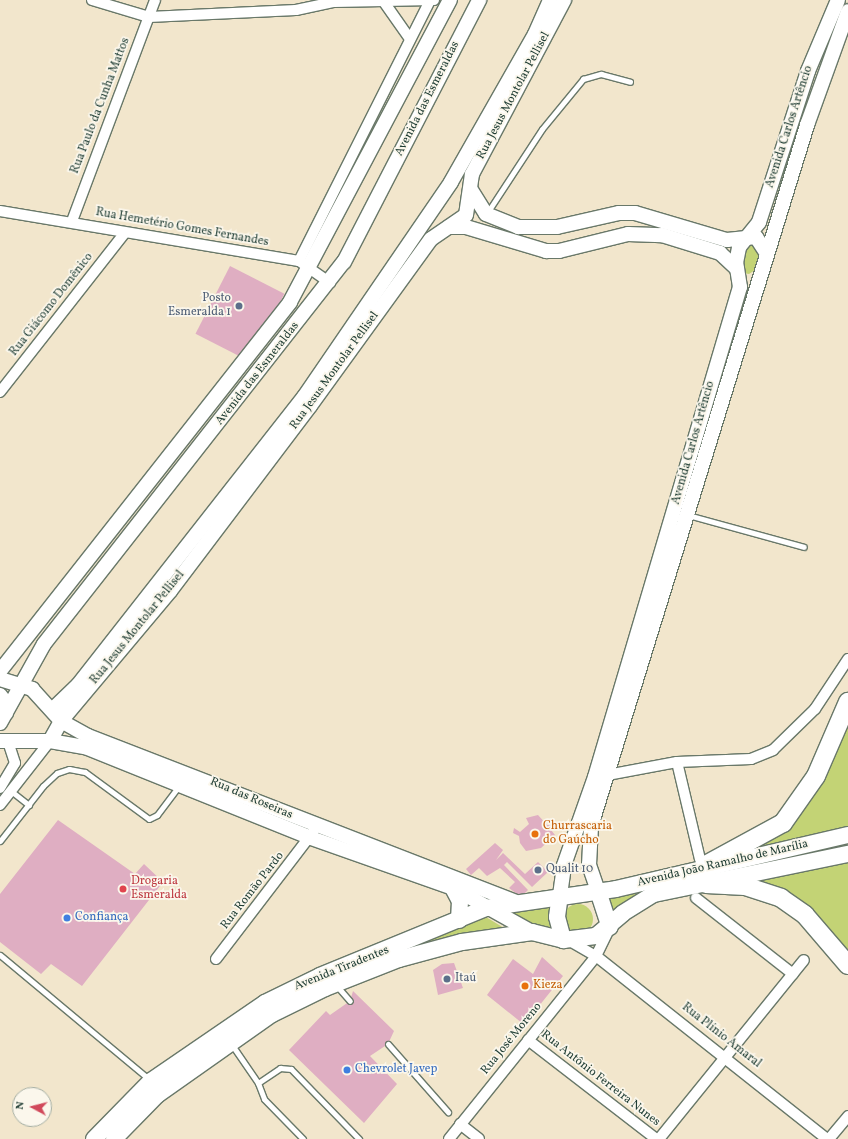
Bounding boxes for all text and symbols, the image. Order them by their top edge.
street label: Rua Jesus Montolar Pellisel [474,30,554,162]
street label: Rua Paulo da Cunha Mattos [68,36,134,176]
street label: Avenida das Esmeraldas [393,39,463,159]
street label: Avenida Carlos Artêncio [763,64,817,190]
street label: Rua Hemetério Gomes Fernandes [94,206,270,250]
street label: Rua Giácomo Domênico [7,251,97,359]
place label: Posto Esmeralda 1 [168,292,231,320]
marker: Posto Esmeralda 1 [234,301,244,311]
street label: Rua Jesus Montolar Pellisel [287,309,383,433]
street label: Avenida das Esmeraldas [213,320,303,428]
street label: Avenida Carlos Artêncio [669,380,719,506]
street label: Rua Jesus Montolar Pellisel [88,568,188,688]
street label: Rua das Roseiras [207,775,295,823]
place label: Churrascaria do Gaúcho [543,820,612,848]
marker: Churrascaria do Gaúcho [530,829,540,839]
street label: Avenida João Ramalho de Marília [636,837,810,891]
street label: Rua Romão Pardo [218,849,288,933]
place label: Qualit 10 [546,863,593,877]
marker: Qualit 10 [533,865,543,875]
place label: Drogaria Esmeralda [131,875,187,903]
marker: Drogaria Esmeralda [118,884,128,894]
place label: Confiança [75,911,128,925]
marker: Confiança [62,913,72,923]
street label: Avenida Tiradentes [292,943,392,995]
place label: Itaú [455,972,476,986]
marker: Itaú [442,974,452,984]
place label: Kieza [533,979,562,993]
marker: Kieza [520,981,530,991]
street label: Rua José Moreno [479,1000,545,1078]
street label: Rua Plínio Amaral [678,1001,764,1071]
street label: Rua Antônio Ferreira Nunes [538,1028,662,1130]
place label: Chevrolet Javep [355,1063,437,1077]
marker: Chevrolet Javep [342,1065,352,1075]
north arrow [12,1087,52,1127]
text: N [13,1101,29,1110]

